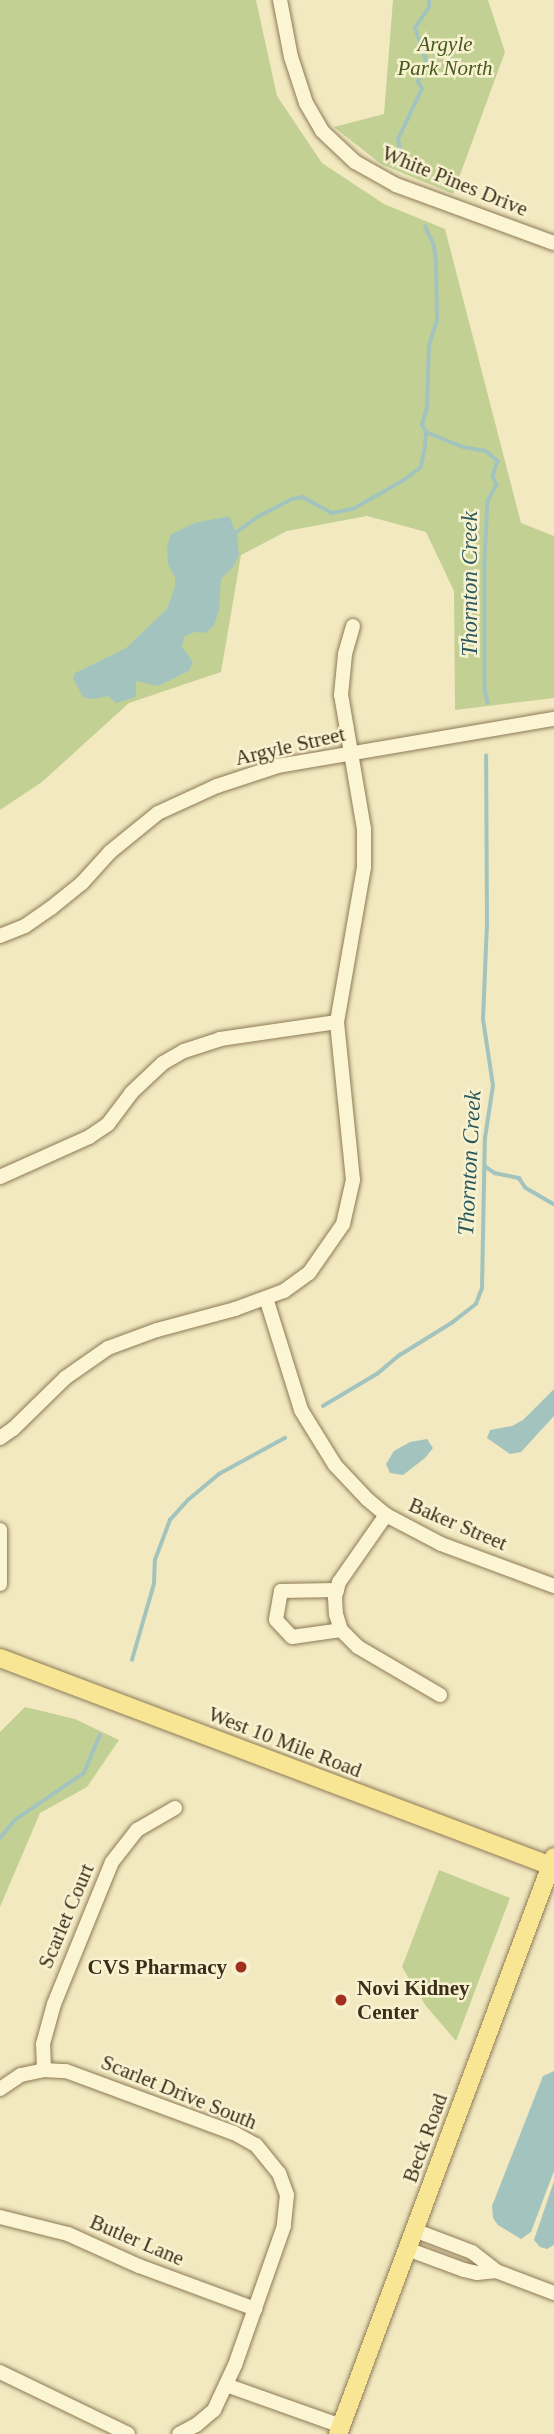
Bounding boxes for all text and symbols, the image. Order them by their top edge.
park label: Argyle Park North [397,31,493,81]
street label: White Pines Drive [378,140,532,222]
water label: Thornton Creek [456,511,484,657]
street label: Argyle Street [233,721,347,771]
water label: Thornton Creek [452,1090,488,1236]
street label: Baker Street [405,1492,511,1556]
street label: West 10 Mile Road [205,1701,365,1783]
street label: Scarlet Court [33,1860,99,1972]
place label: CVS Pharmacy [88,1954,227,1980]
marker: CVS Pharmacy [233,1959,249,1975]
place label: Novi Kidney Center [357,1975,470,2025]
marker: Novi Kidney Center [331,1990,351,2010]
street label: Scarlet Drive South [97,2049,261,2135]
street label: Beck Road [397,2090,453,2186]
street label: Butler Lane [86,2209,188,2271]

